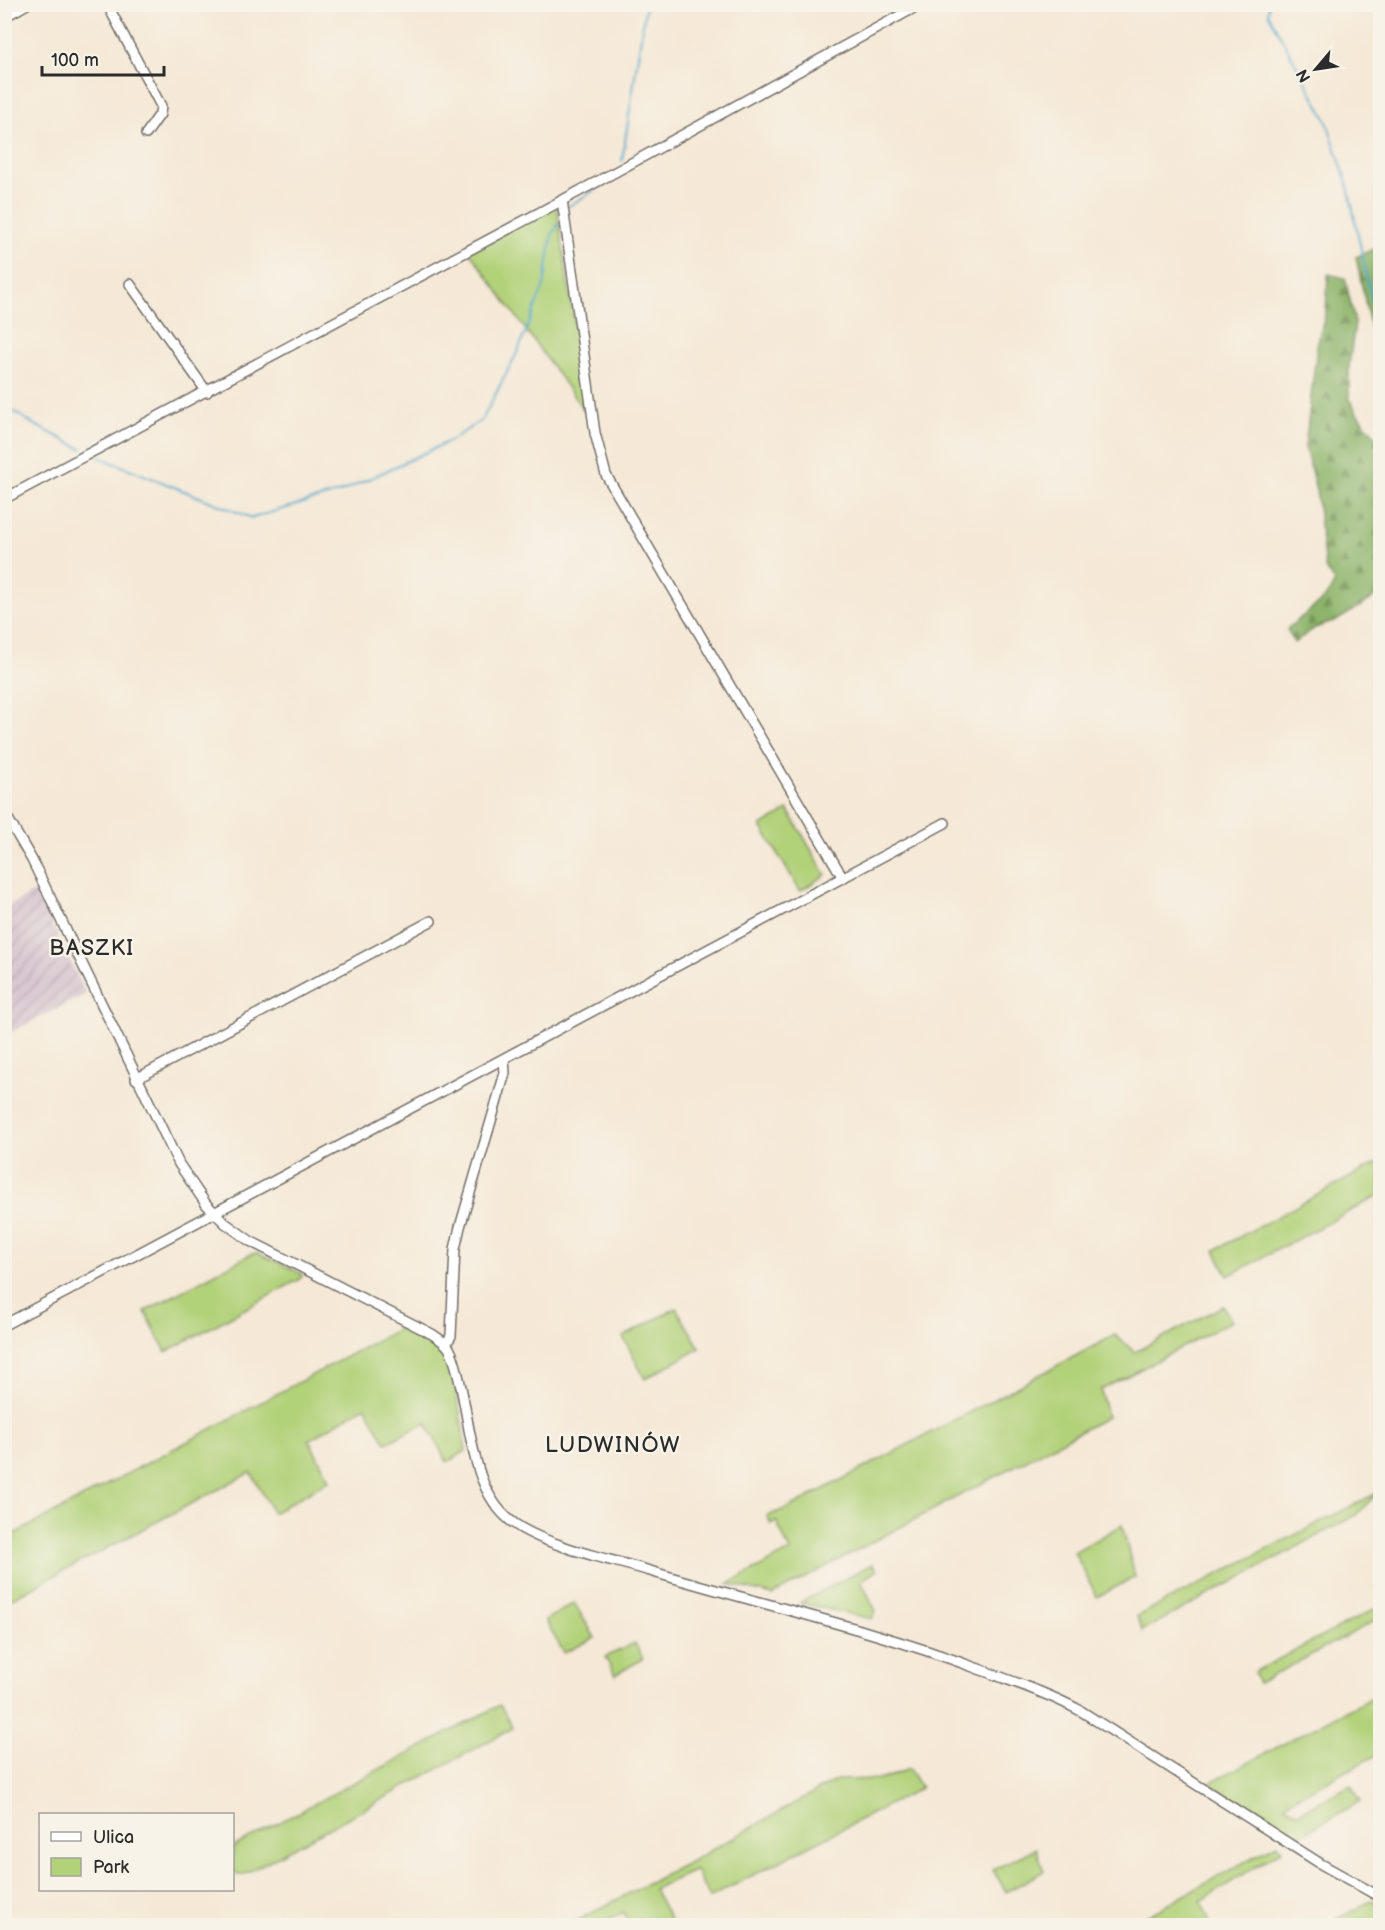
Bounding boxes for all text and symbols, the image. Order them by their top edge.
scale bar [42,39,164,77]
north arrow [1286,39,1346,99]
text: 100 m [51,50,99,71]
text: N [1293,66,1315,85]
district label: BASZKI [49,935,135,962]
district label: LUDWINÓW [545,1431,681,1459]
legend [39,1813,234,1891]
text: Ulica [93,1827,134,1848]
text: Park [93,1857,129,1878]

